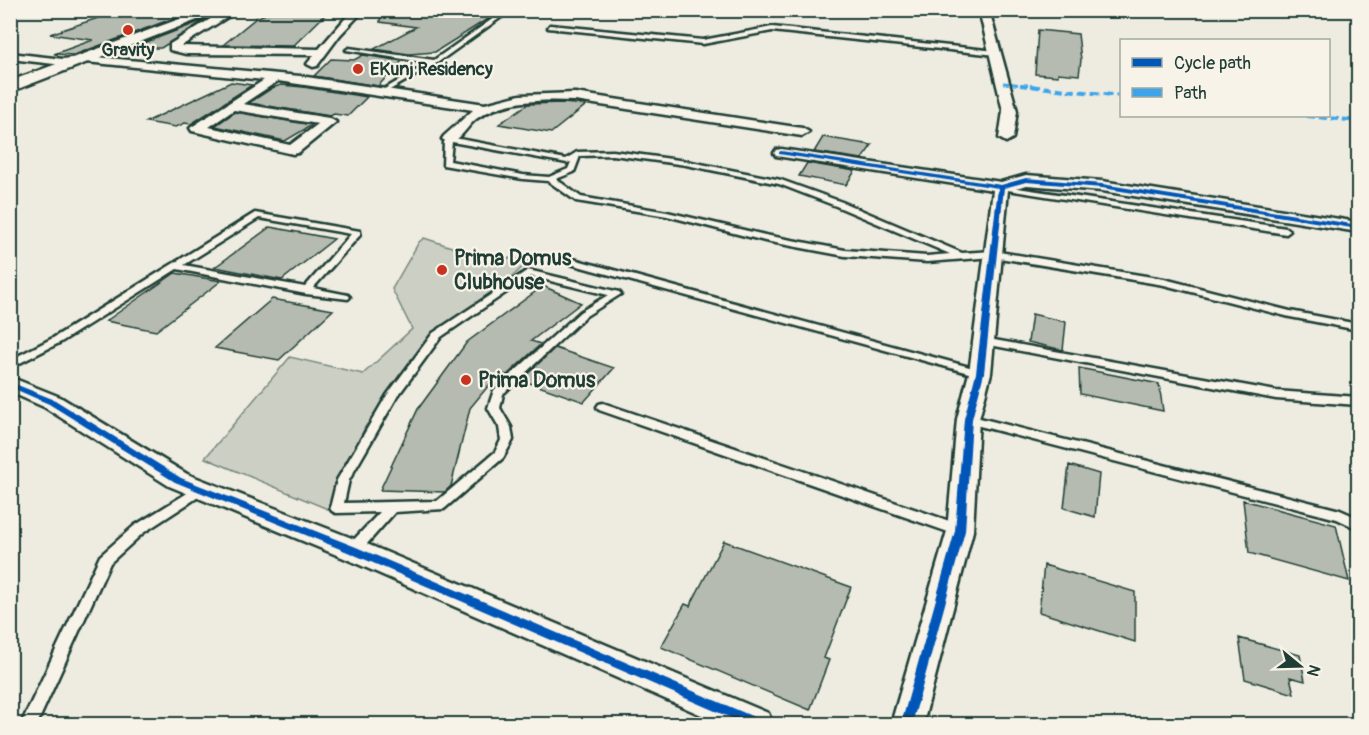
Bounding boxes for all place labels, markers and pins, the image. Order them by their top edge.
marker: Gravity [121,23,135,37]
place label: Gravity [102,39,155,62]
place label: EKunj Residency [370,58,493,81]
marker: EKunj Residency [351,62,365,76]
place label: Prima Domus Clubhouse [454,245,572,296]
marker: Prima Domus Clubhouse [435,263,449,277]
place label: Prima Domus [478,367,596,394]
marker: Prima Domus [459,373,473,387]

